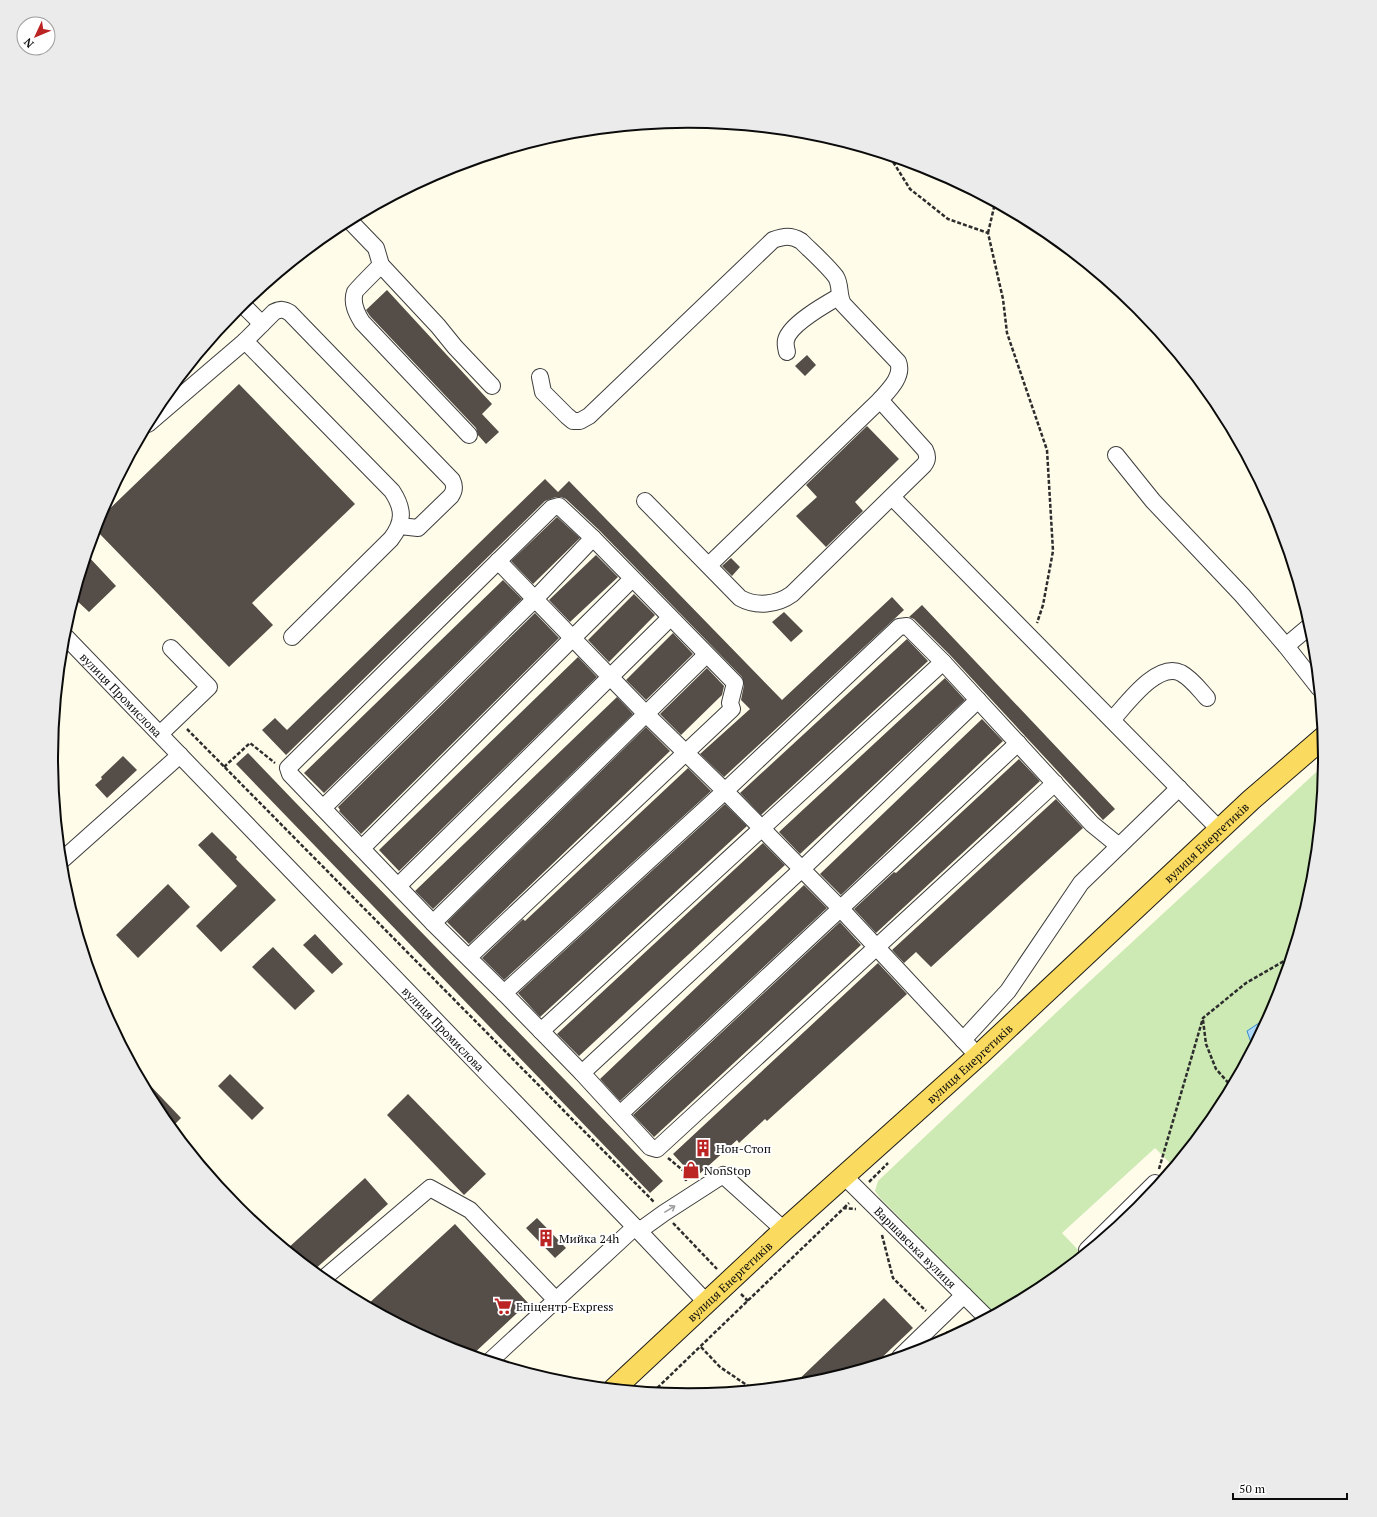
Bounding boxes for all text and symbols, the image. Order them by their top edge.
north arrow [16,16,56,56]
text: N [20,35,37,51]
street label: вулиця Промислова [77,649,166,740]
street label: вулиця Енергетиків [1160,799,1252,886]
street label: вулиця Промислова [399,983,488,1074]
street label: вулиця Енергетиків [923,1020,1015,1106]
building icon: Нон-Стоп [693,1138,713,1158]
place label: Нон-Стоп [716,1141,771,1156]
shop icon: NonStop [681,1160,701,1180]
place label: NonStop [704,1163,751,1178]
street label: Варшавська вулиця [871,1203,960,1291]
one-way arrow [665,1205,676,1213]
building icon: Мийка 24һ [536,1228,556,1248]
place label: Мийка 24һ [559,1231,619,1246]
street label: вулиця Енергетиків [684,1238,775,1324]
supermarket icon: Епіцентр-Express [493,1296,513,1316]
place label: Епіцентр-Express [516,1299,614,1314]
scale bar [1233,1475,1347,1501]
text: 50 m [1239,1481,1266,1496]

